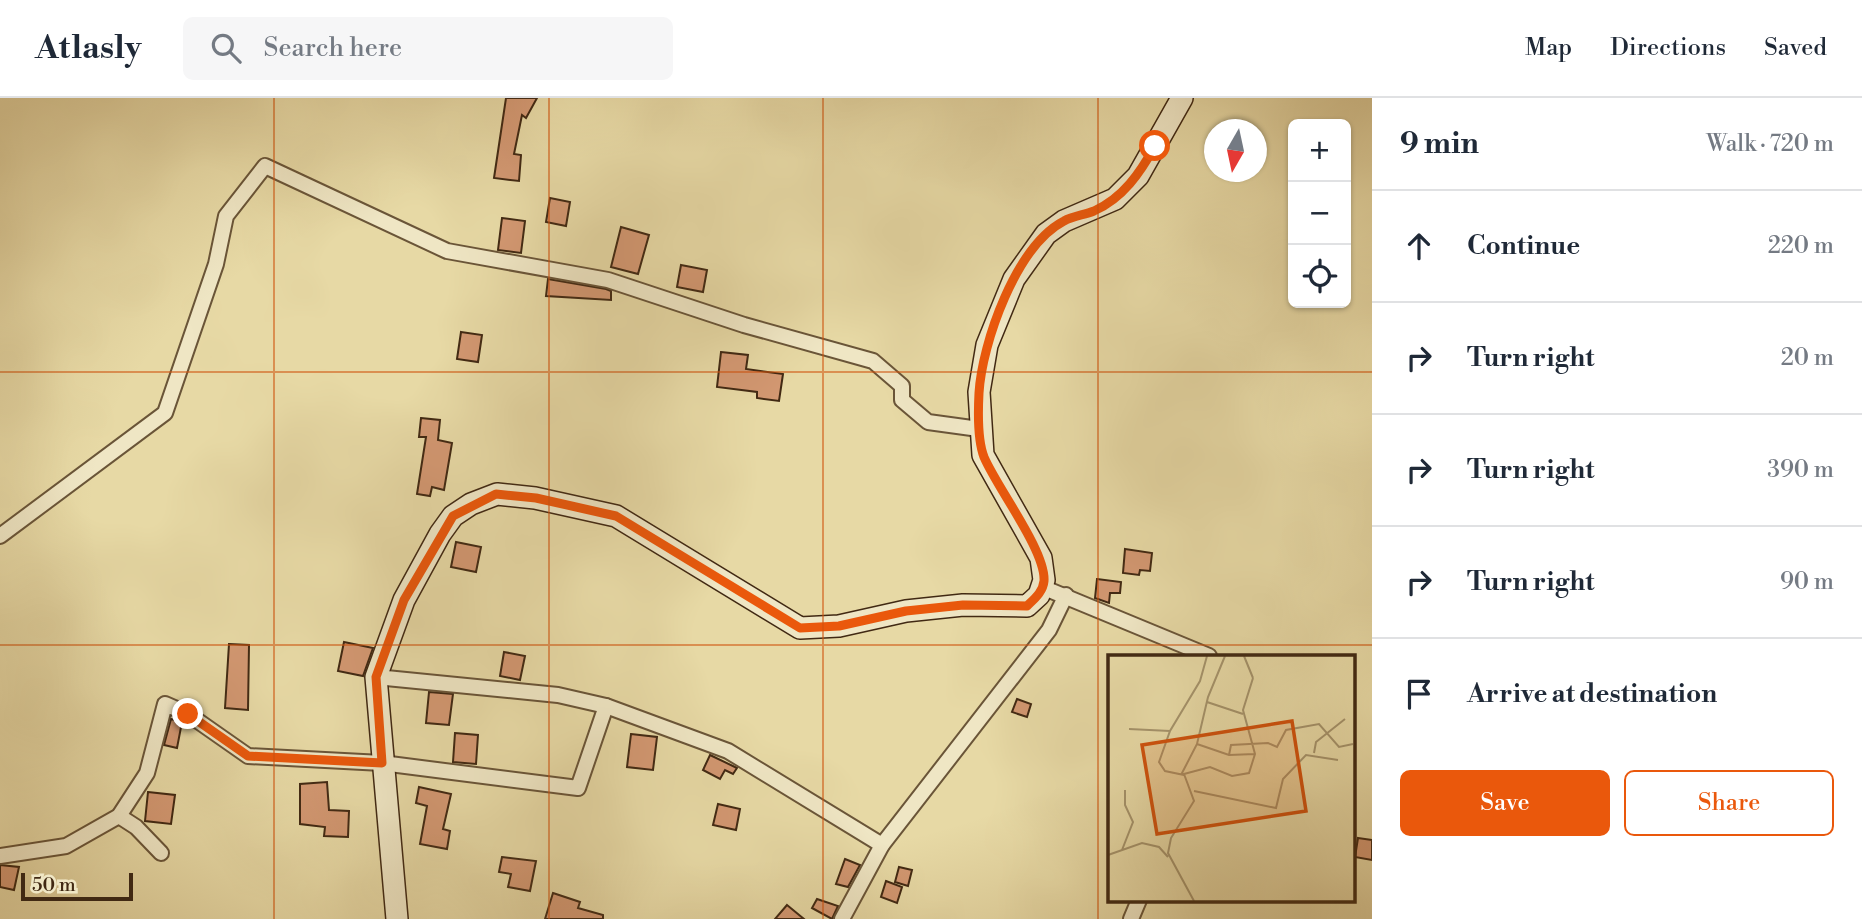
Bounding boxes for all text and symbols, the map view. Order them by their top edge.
search box [183,17,673,80]
text: Atlasly [35,28,141,69]
icon: search [207,29,245,67]
text: Search here [263,32,402,64]
text: Map [1525,33,1572,63]
text: Directions [1610,33,1726,63]
text: Saved [1764,33,1827,63]
north arrow [1204,119,1267,182]
map controls [1288,119,1351,308]
button: + [1288,119,1351,182]
text: 9 min [1400,125,1479,163]
route start [1139,130,1170,161]
text: Walk · 720 m [1706,130,1834,158]
button: − [1288,182,1351,245]
icon: ahead [1400,227,1438,265]
text: Continue [1467,230,1580,262]
text: 220 m [1768,232,1834,260]
button: locate [1288,245,1351,308]
icon: right [1400,339,1438,377]
text: Turn right [1467,342,1595,374]
text: 20 m [1781,344,1834,372]
icon: right [1400,451,1438,489]
text: Turn right [1467,454,1595,486]
text: 390 m [1767,456,1834,484]
icon: right [1400,563,1438,601]
text: Turn right [1467,566,1595,598]
text: 90 m [1780,568,1834,596]
inset map [1108,655,1354,902]
icon: arrive [1400,675,1438,713]
text: Arrive at destination [1467,678,1717,710]
route end [172,698,203,729]
button: Save [1400,770,1610,836]
button: Share [1624,770,1834,836]
scale bar [21,870,133,902]
text: 50 m [32,873,76,897]

